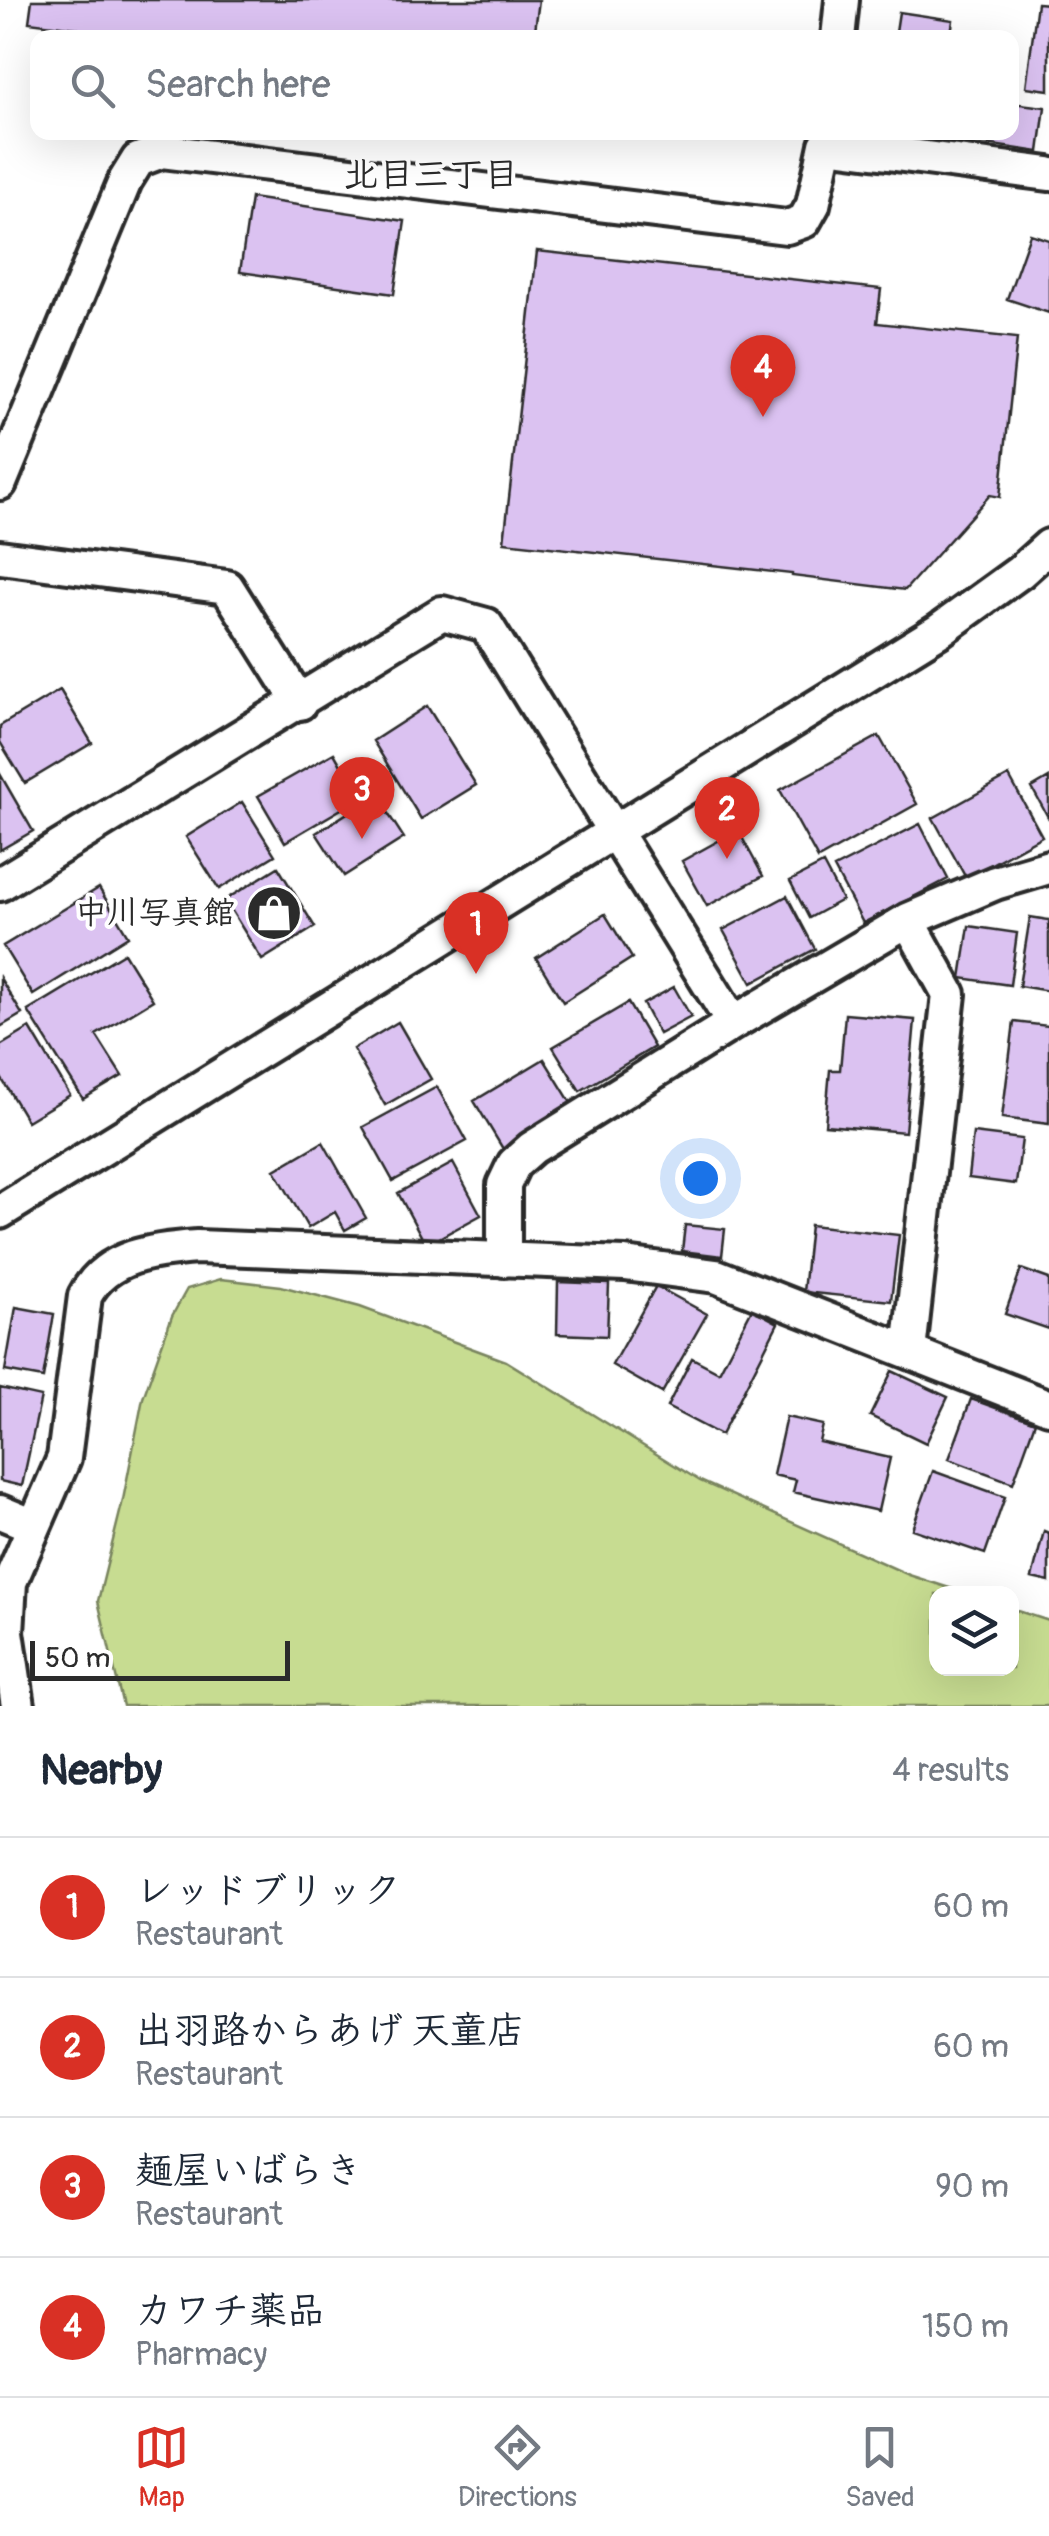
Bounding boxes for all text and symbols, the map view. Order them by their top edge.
search box [30,30,1019,140]
icon: search [65,58,120,113]
text: Search here [145,61,331,109]
district label: 北目三丁目 [343,153,519,197]
pin: 4 [730,334,796,417]
pin: 3 [330,756,394,839]
pin: 2 [694,776,760,859]
shop icon: 中川写真館 [244,883,304,943]
pin: 1 [444,892,508,974]
place label: 中川写真館 [75,893,235,933]
your location [675,1153,726,1204]
map controls [929,1586,1019,1676]
button: layers [929,1586,1019,1676]
scale bar [30,1636,290,1680]
text: 50 m [45,1641,110,1676]
text: Nearby [40,1745,162,1797]
text: 4 results [892,1751,1009,1791]
text: レッドブリック [135,1867,401,1915]
text: 1 [66,1887,79,1927]
text: 60 m [933,1887,1009,1927]
text: Restaurant [135,1915,283,1955]
text: 出羽路からあげ 天童店 [135,2007,525,2055]
text: 2 [64,2027,81,2067]
text: 60 m [933,2027,1009,2067]
text: Restaurant [135,2055,283,2095]
text: 麺屋いばらき [135,2147,363,2195]
text: 3 [64,2167,81,2207]
text: 90 m [935,2167,1009,2207]
text: Restaurant [135,2195,283,2235]
text: カワチ薬品 [135,2287,325,2335]
text: 4 [63,2307,82,2347]
text: 150 m [922,2307,1009,2347]
text: Pharmacy [135,2335,267,2375]
tab: Map [134,2420,189,2515]
tab: Directions [458,2420,577,2515]
tab: Saved [845,2420,915,2515]

